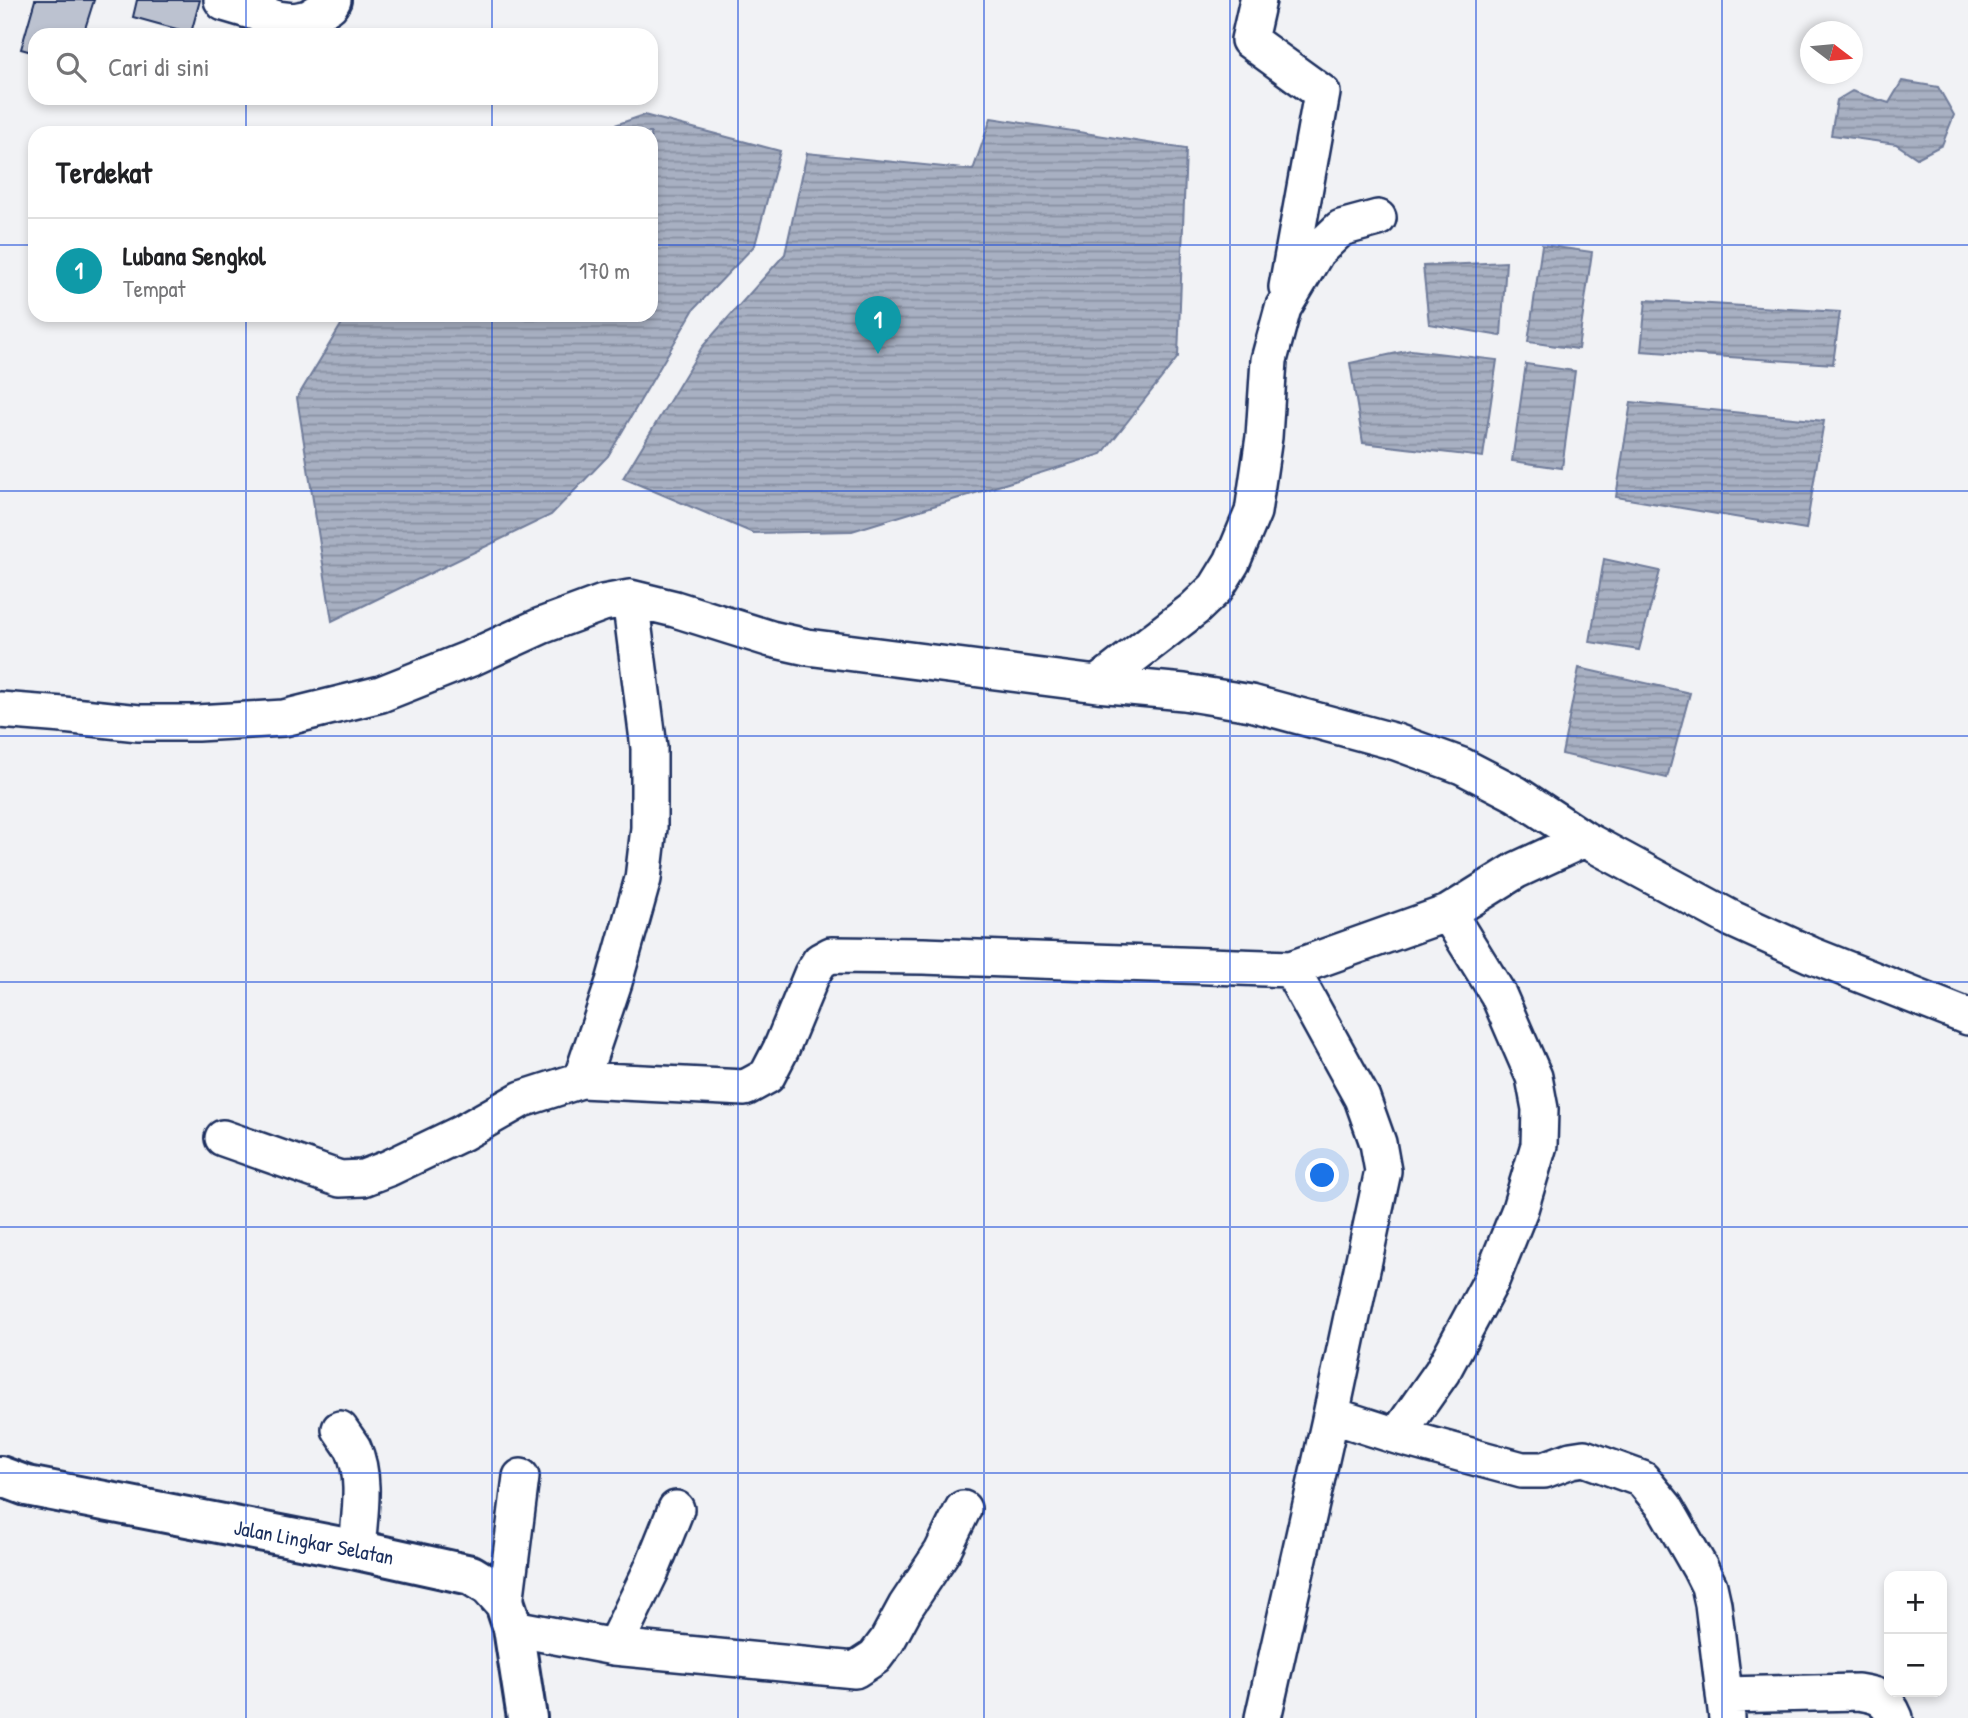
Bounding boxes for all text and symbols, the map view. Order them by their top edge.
north arrow [1800,21,1863,84]
search box [28,28,658,105]
icon: search [52,48,90,86]
text: Cari di sini [108,49,210,84]
text: Terdekat [56,152,152,192]
text: Lubana Sengkol [123,238,266,273]
text: 1 [75,255,83,286]
text: 170 m [579,255,630,286]
text: Tempat [123,273,185,304]
pin: 1 [855,296,901,354]
your location [1305,1158,1339,1192]
street label: Jalan Lingkar Selatan [232,1512,396,1572]
map controls [1884,1571,1947,1697]
button: + [1884,1571,1947,1634]
button: − [1884,1634,1947,1697]

